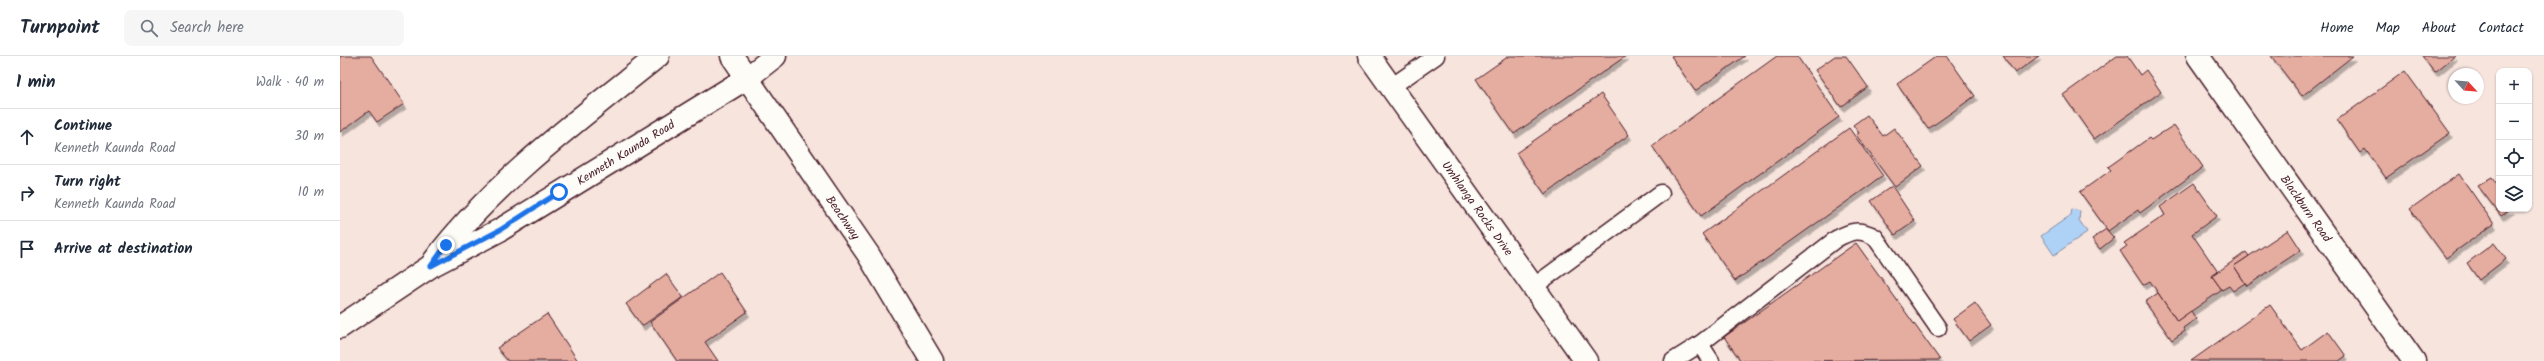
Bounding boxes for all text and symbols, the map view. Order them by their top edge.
search box [124,10,404,46]
text: Turnpoint [20,13,100,43]
text: Search here [170,16,244,40]
icon: search [138,17,160,39]
text: Home [2320,17,2354,39]
text: Map [2376,17,2400,39]
text: About [2422,17,2456,39]
text: Contact [2478,17,2524,39]
north arrow [2448,68,2484,104]
map controls [2496,68,2532,212]
button: + [2496,68,2532,104]
text: 1 min [16,69,55,96]
text: Walk · 40 m [256,72,324,93]
button: − [2496,104,2532,140]
text: Continue [54,114,112,138]
street label: Kenneth Kaunda Road [573,115,679,190]
icon: ahead [16,126,38,148]
text: 30 m [295,126,324,147]
text: Kenneth Kaunda Road [54,138,175,159]
button: locate [2496,140,2532,176]
street label: Umhlanga Rocks Drive [1437,157,1518,260]
text: Turn right [54,170,121,194]
street label: Blackburn Road [2276,171,2337,247]
button: layers [2496,176,2532,212]
icon: right [16,182,38,204]
text: 10 m [298,182,324,203]
route start [550,183,568,201]
street label: Beachway [821,192,865,244]
text: Kenneth Kaunda Road [54,194,175,215]
route end [437,236,455,254]
text: Arrive at destination [54,237,193,261]
icon: arrive [16,238,38,260]

